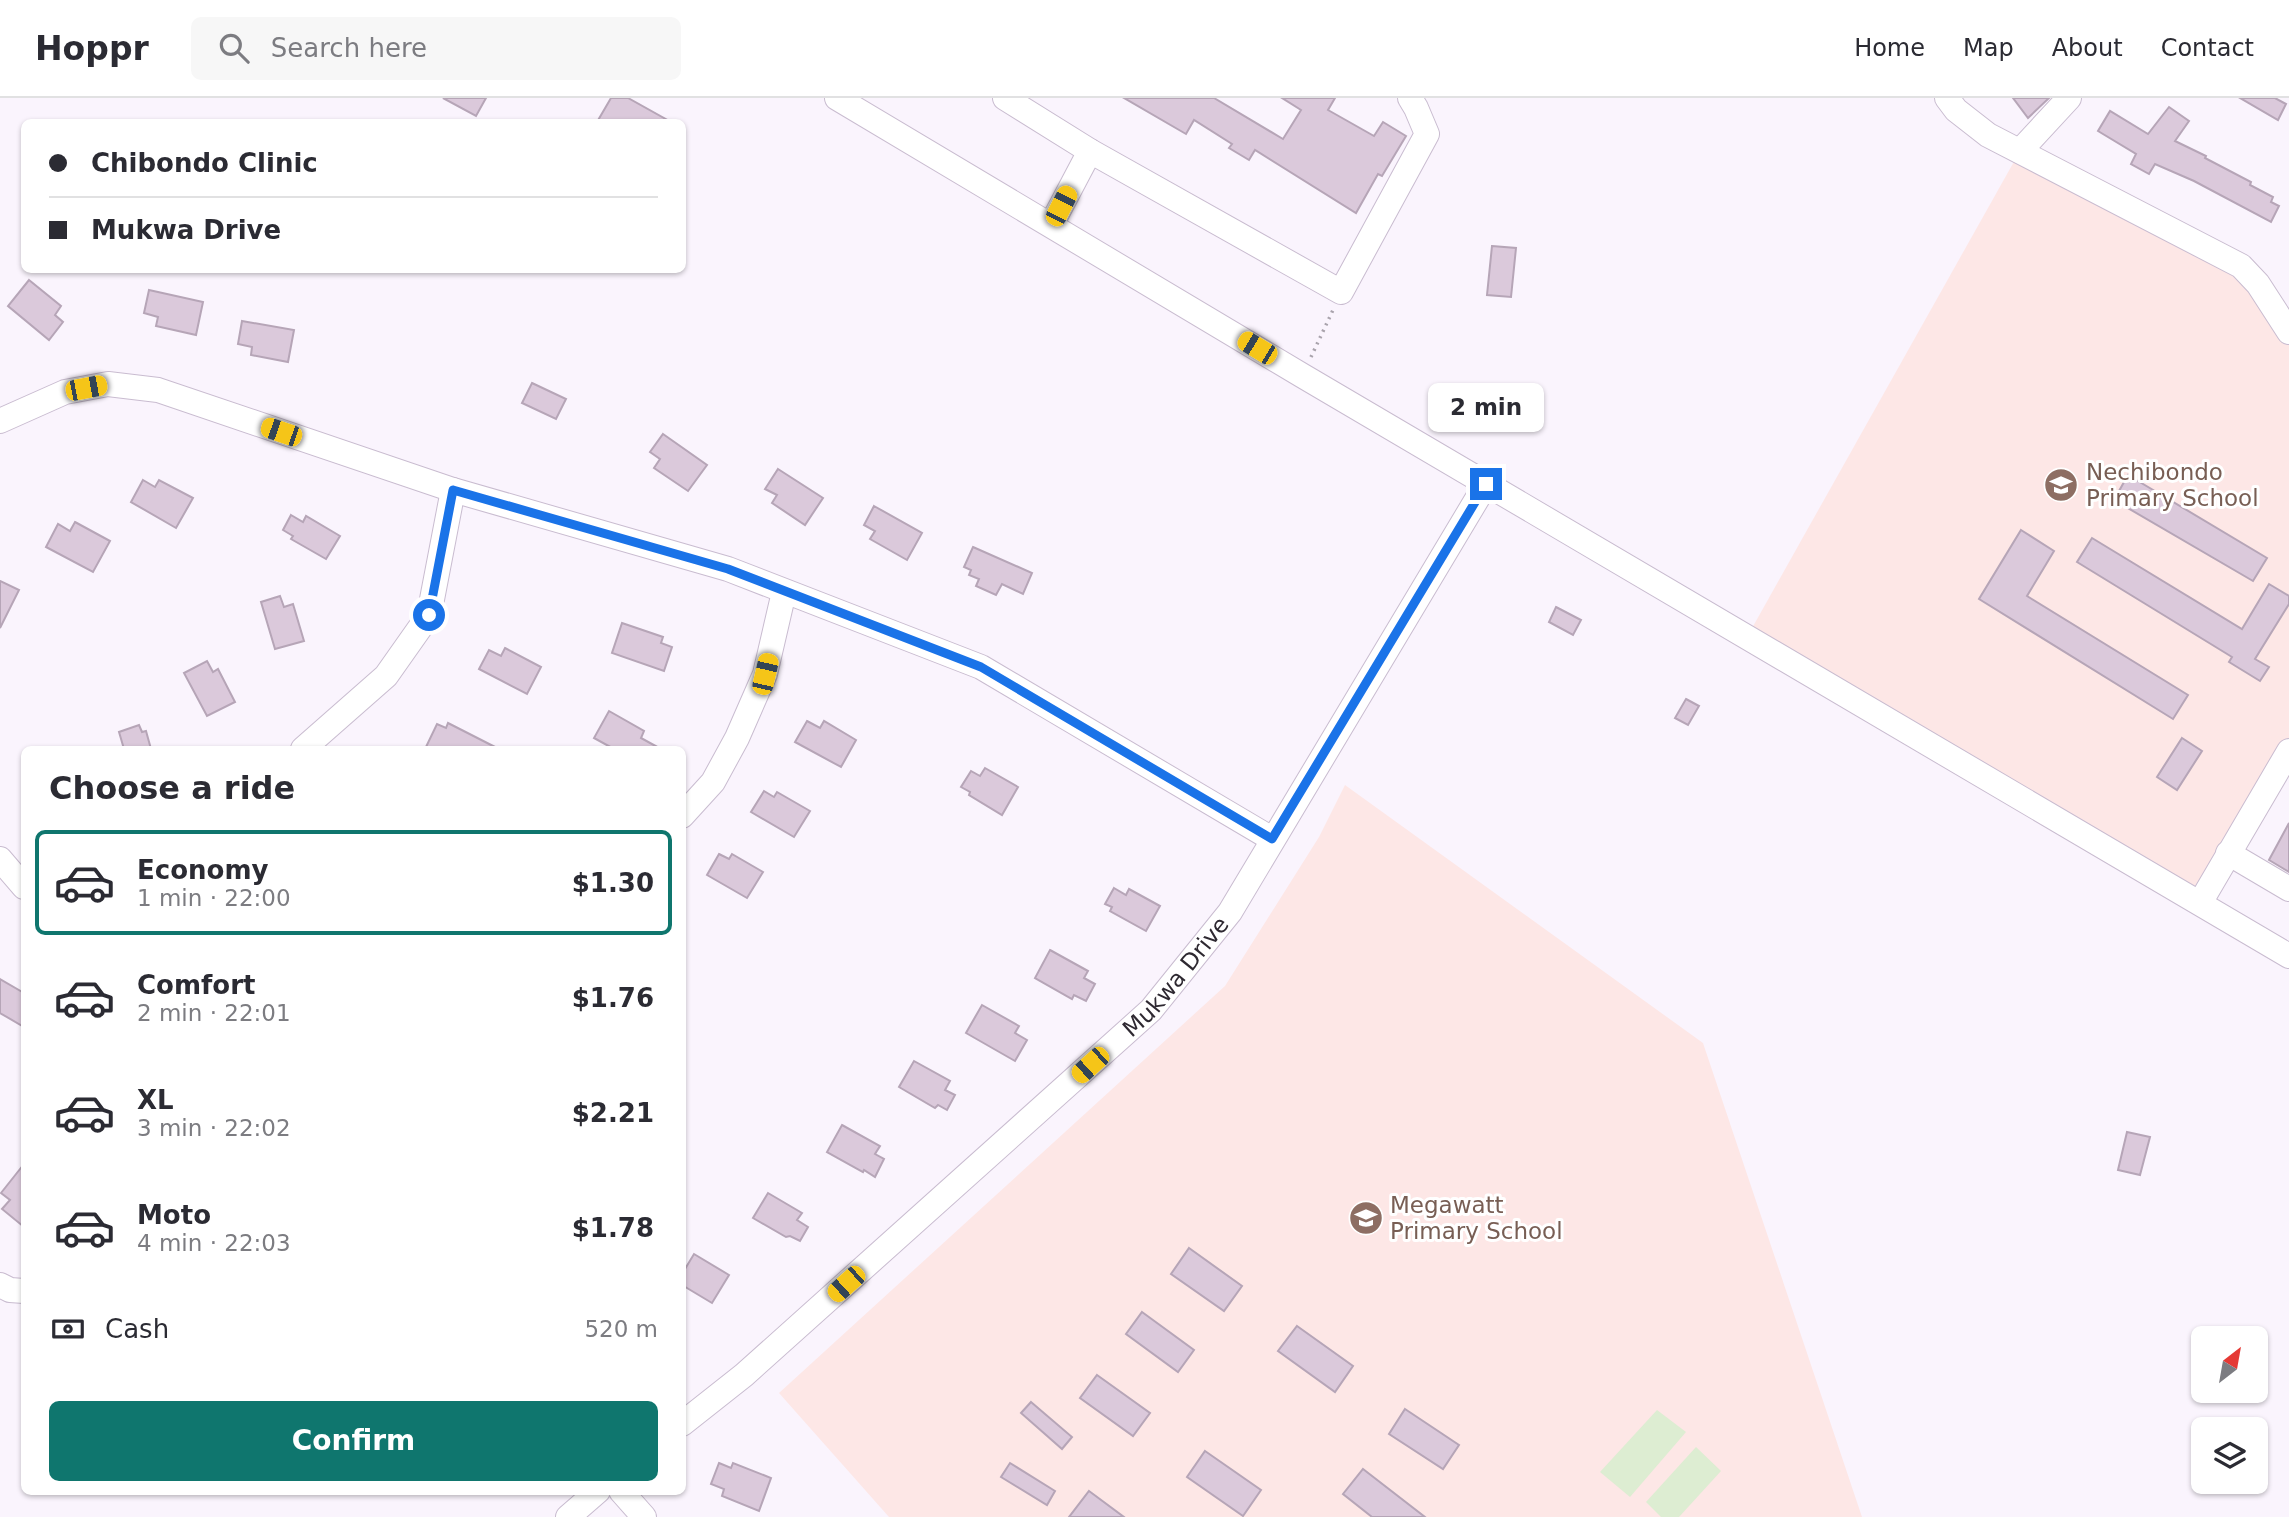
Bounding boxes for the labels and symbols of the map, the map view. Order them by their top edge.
car [1043,183,1080,229]
car [1234,328,1281,368]
car [64,374,109,402]
callout: 2 min [1428,382,1544,432]
car [258,415,305,449]
place label: Nechibondo Primary School [2086,459,2259,511]
school or university icon: Nechibondo Primary School [2042,466,2080,504]
route end [1470,468,1502,500]
route start [413,599,445,631]
car [751,651,780,697]
street label: Mukwa Drive [1117,912,1234,1042]
car [1068,1043,1113,1087]
place label: Megawatt Primary School [1390,1192,1563,1244]
school or university icon: Megawatt Primary School [1347,1199,1385,1237]
car [824,1262,869,1306]
north arrow [2191,1326,2268,1404]

